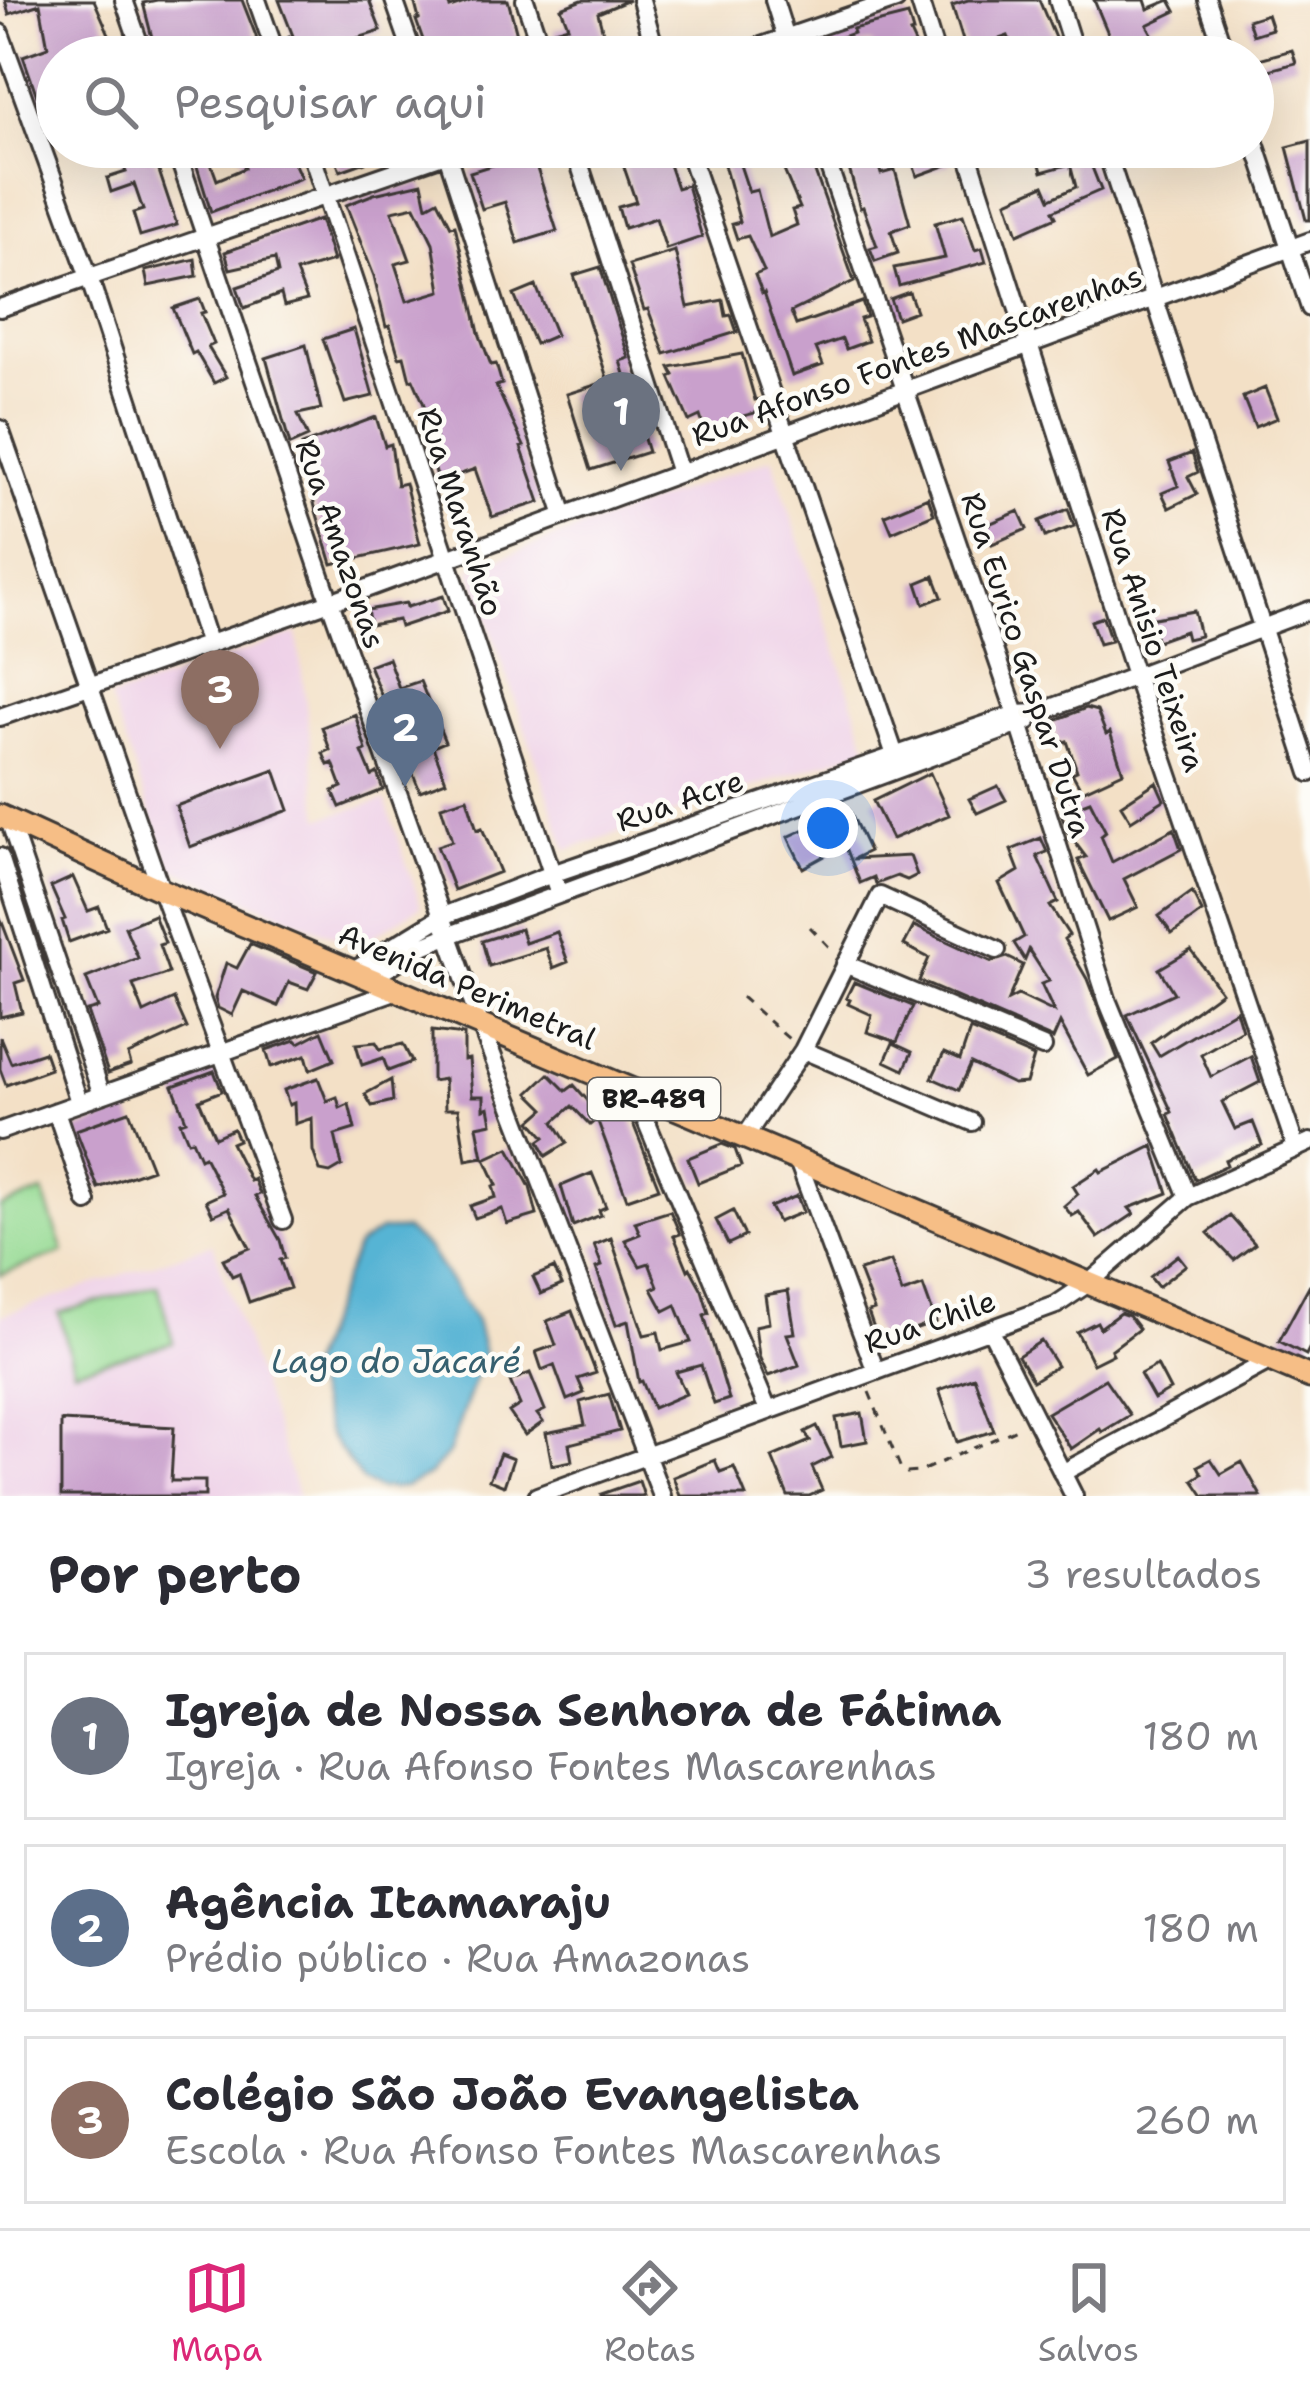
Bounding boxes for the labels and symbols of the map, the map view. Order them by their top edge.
street label: Rua Afonso Fontes Mascarenhas [686,255,1148,456]
pin: 1 [582,372,660,471]
street label: Rua Maranhão [407,402,514,621]
street label: Rua Amazonas [285,434,395,654]
street label: Rua Eurico Gaspar Dutra [951,487,1102,843]
street label: Rua Anisio Teixeira [1092,503,1216,777]
pin: 3 [181,650,259,749]
pin: 2 [366,688,444,787]
street label: Rua Acre [611,760,749,841]
your location [798,798,858,858]
street label: Avenida Perimetral [332,914,602,1059]
road number: BR-489 [588,1078,720,1120]
street label: Rua Chile [859,1280,1001,1363]
water label: Lago do Jacaré [271,1339,521,1384]

